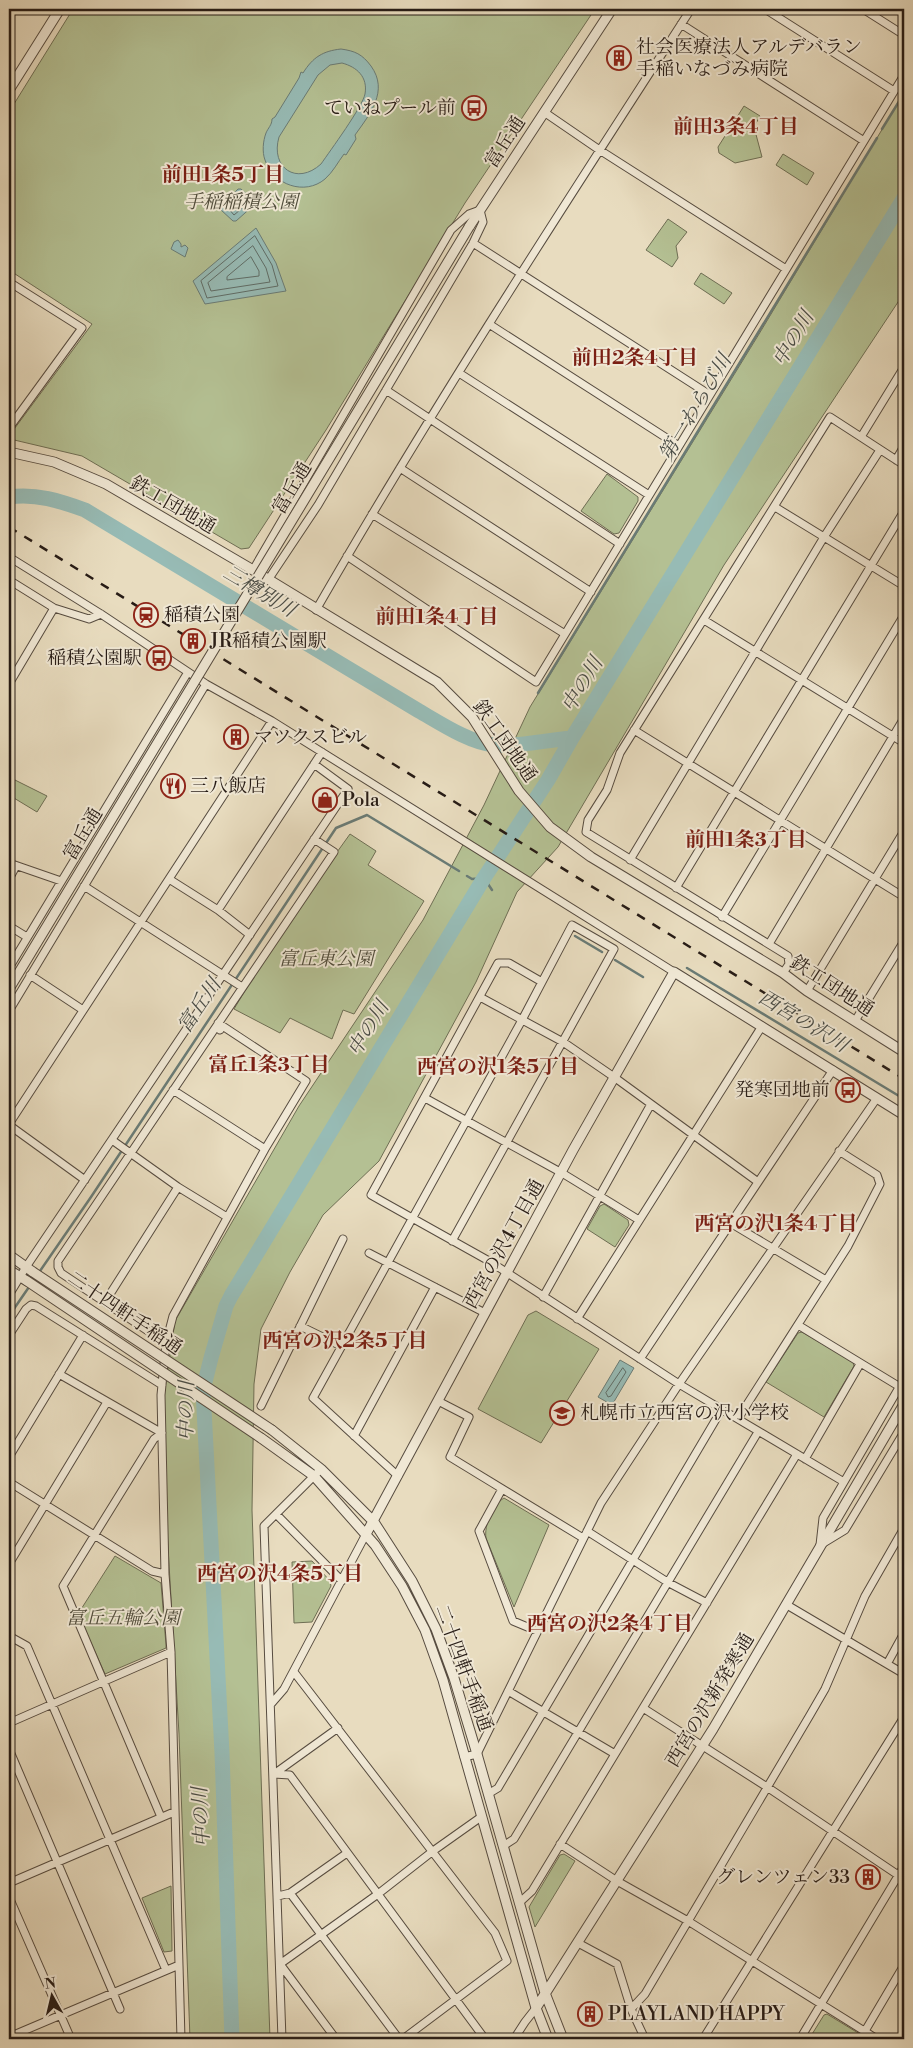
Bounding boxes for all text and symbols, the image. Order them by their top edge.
place label: 社会医療法人アルデバラン 手稲いなづみ病院 [636,35,862,81]
building icon: 社会医療法人アルデバラン 手稲いなづみ病院 [606,45,632,71]
bus stop icon: ていねプール前 [461,95,487,121]
place label: ていねプール前 [324,96,456,120]
street label: 富丘通 [479,112,531,172]
district label: 前田3条4丁目 [673,115,799,140]
district label: 前田1条5丁目 [162,163,284,188]
park label: 手稲稲積公園 [184,190,301,214]
water label: 中の川 [768,305,821,371]
district label: 前田2条4丁目 [572,346,698,371]
water label: 第一わらび川 [654,348,739,466]
street label: 富丘通 [267,457,317,519]
street label: 鉄工団地通 [126,471,220,539]
water label: 三樽別川 [218,561,301,624]
station icon: 稲積公園 [133,602,159,628]
place label: 稲積公園 [164,603,240,627]
district label: 前田1条4丁目 [376,605,499,630]
building icon: JR稲積公園駅 [180,628,206,654]
place label: JR稲積公園駅 [209,629,327,653]
bus stop icon: 稲積公園駅 [146,645,172,671]
place label: 稲積公園駅 [47,646,142,670]
water label: 中の川 [557,651,610,717]
street label: 鉄工団地通 [468,695,542,787]
building icon: マツクスビル [223,724,249,750]
place label: マツクスビル [254,725,367,749]
restaurant icon: 三八飯店 [160,773,186,799]
place label: 三八飯店 [190,774,266,798]
shop icon: Pola [312,787,338,813]
place label: Pola [342,788,380,812]
street label: 富丘通 [58,803,108,865]
district label: 前田1条3丁目 [685,828,807,853]
park label: 富丘東公園 [278,947,376,971]
street label: 鉄工団地通 [786,950,878,1022]
water label: 富丘川 [173,972,228,1038]
water label: 西宮の沢川 [754,986,854,1059]
water label: 中の川 [343,995,396,1061]
district label: 富丘1条3丁目 [208,1053,330,1078]
district label: 西宮の沢1条5丁目 [417,1055,579,1080]
bus stop icon: 発寒団地前 [835,1077,861,1103]
place label: 発寒団地前 [735,1078,830,1102]
street label: 西宮の沢4丁目通 [459,1175,549,1313]
district label: 西宮の沢1条4丁目 [695,1212,858,1237]
street label: 二十四軒手稲通 [63,1266,187,1360]
district label: 西宮の沢2条5丁目 [263,1329,427,1354]
water label: 中の川 [174,1379,200,1441]
school or university icon: 札幌市立西宮の沢小学校 [549,1400,575,1426]
place label: 札幌市立西宮の沢小学校 [580,1401,789,1425]
district label: 西宮の沢4条5丁目 [197,1562,363,1587]
street label: 二十四軒手稲通 [430,1601,498,1735]
park label: 富丘五輪公園 [66,1606,183,1630]
district label: 西宮の沢2条4丁目 [527,1612,693,1637]
street label: 西宮の沢新発寒通 [661,1629,759,1771]
water label: 中の川 [188,1784,216,1848]
building icon: グレンツェン33 [855,1864,881,1890]
place label: グレンツェン33 [716,1865,850,1889]
north arrow [28,1970,78,2020]
text: N [44,1974,57,1994]
building icon: PLAYLAND HAPPY [577,2001,603,2027]
place label: PLAYLAND HAPPY [608,2002,786,2026]

